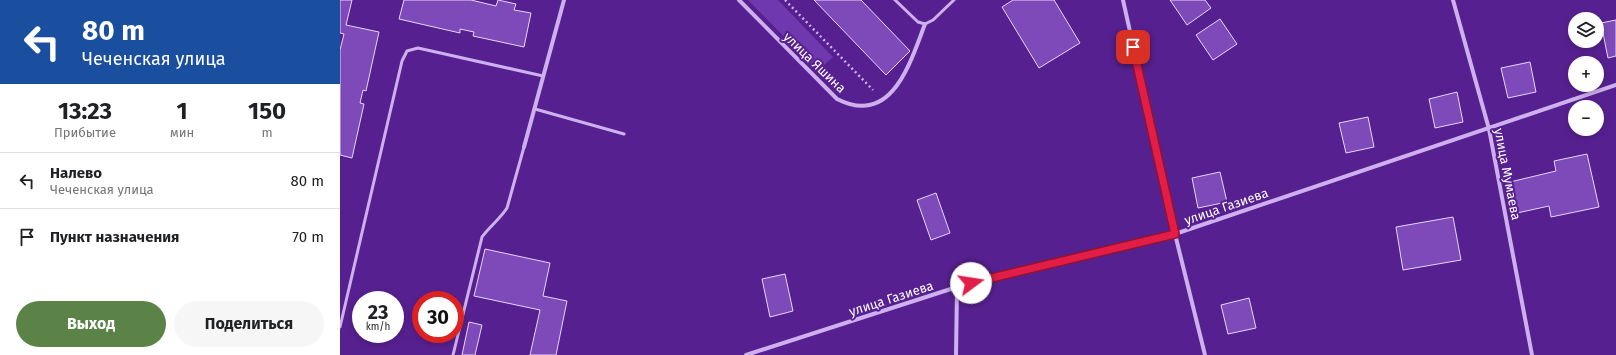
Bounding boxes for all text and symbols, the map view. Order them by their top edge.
map controls [1568,12,1604,136]
button: layers [1568,12,1604,48]
text: 80 m [82,14,145,47]
icon: left [16,16,68,68]
street label: улица Яшина [780,29,849,96]
pin [1116,30,1150,64]
icon: arrive [1122,36,1144,58]
text: Чеченская улица [82,48,226,70]
button: + [1568,56,1604,92]
text: 13:23 [58,97,112,125]
text: 1 [176,97,188,125]
text: 150 [248,97,286,125]
button: − [1568,100,1604,136]
text: Прибытие [54,125,116,140]
text: мин [170,125,194,140]
text: m [261,125,273,140]
street label: улица Мумаева [1491,127,1524,221]
text: Налево [50,164,102,182]
icon: left [16,170,38,192]
text: 80 m [291,172,324,190]
text: Чеченская улица [50,182,154,197]
street label: улица Газиева [1182,185,1270,228]
icon: arrive [16,226,38,248]
text: Пункт назначения [50,228,179,246]
text: 70 m [292,228,324,246]
position arrow [950,262,992,304]
street label: улица Газиева [847,278,935,319]
speed limit sign: 30 [412,291,464,343]
text: 23 [368,300,388,324]
button: Выход [16,301,166,347]
button: Поделиться [174,301,324,347]
text: km/h [366,321,390,333]

